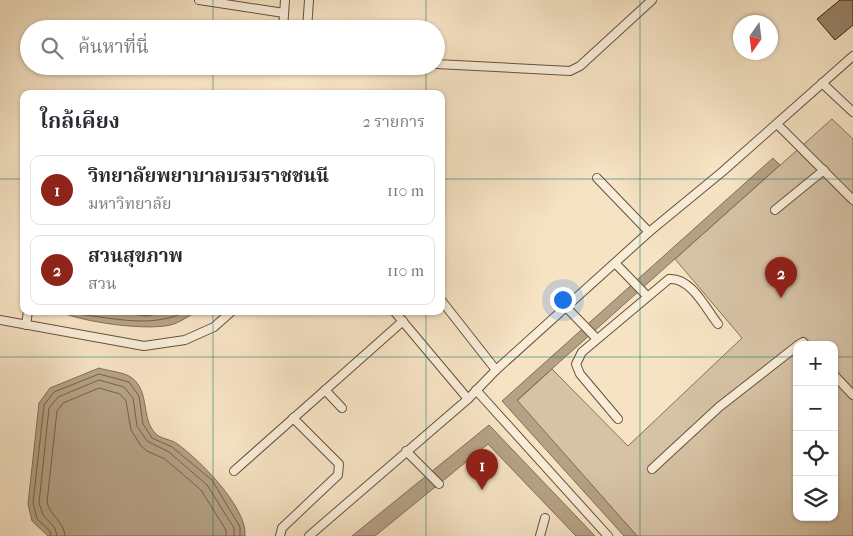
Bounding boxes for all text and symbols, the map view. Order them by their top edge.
north arrow [733,15,778,60]
search box [20,20,445,75]
icon: search [38,34,66,62]
text: ค้นหาที่นี่ [78,36,149,58]
text: ใกล้เคียง [40,109,120,133]
text: 2 รายการ [362,112,425,131]
text: วิทยาลัยพยาบาลบรมราชชนนี [88,165,329,187]
text: 1 [54,181,60,200]
text: 110 m [387,181,424,200]
text: มหาวิทยาลัย [88,194,172,213]
text: สวนสุขภาพ [88,245,183,267]
pin: 2 [765,257,797,298]
text: 2 [53,261,61,280]
text: 110 m [387,261,424,280]
text: สวน [88,274,117,293]
your location [550,287,576,313]
map controls [793,341,838,521]
button: + [793,341,838,386]
button: − [793,386,838,431]
button: locate [793,431,838,476]
pin: 1 [466,449,498,490]
button: layers [793,476,838,521]

